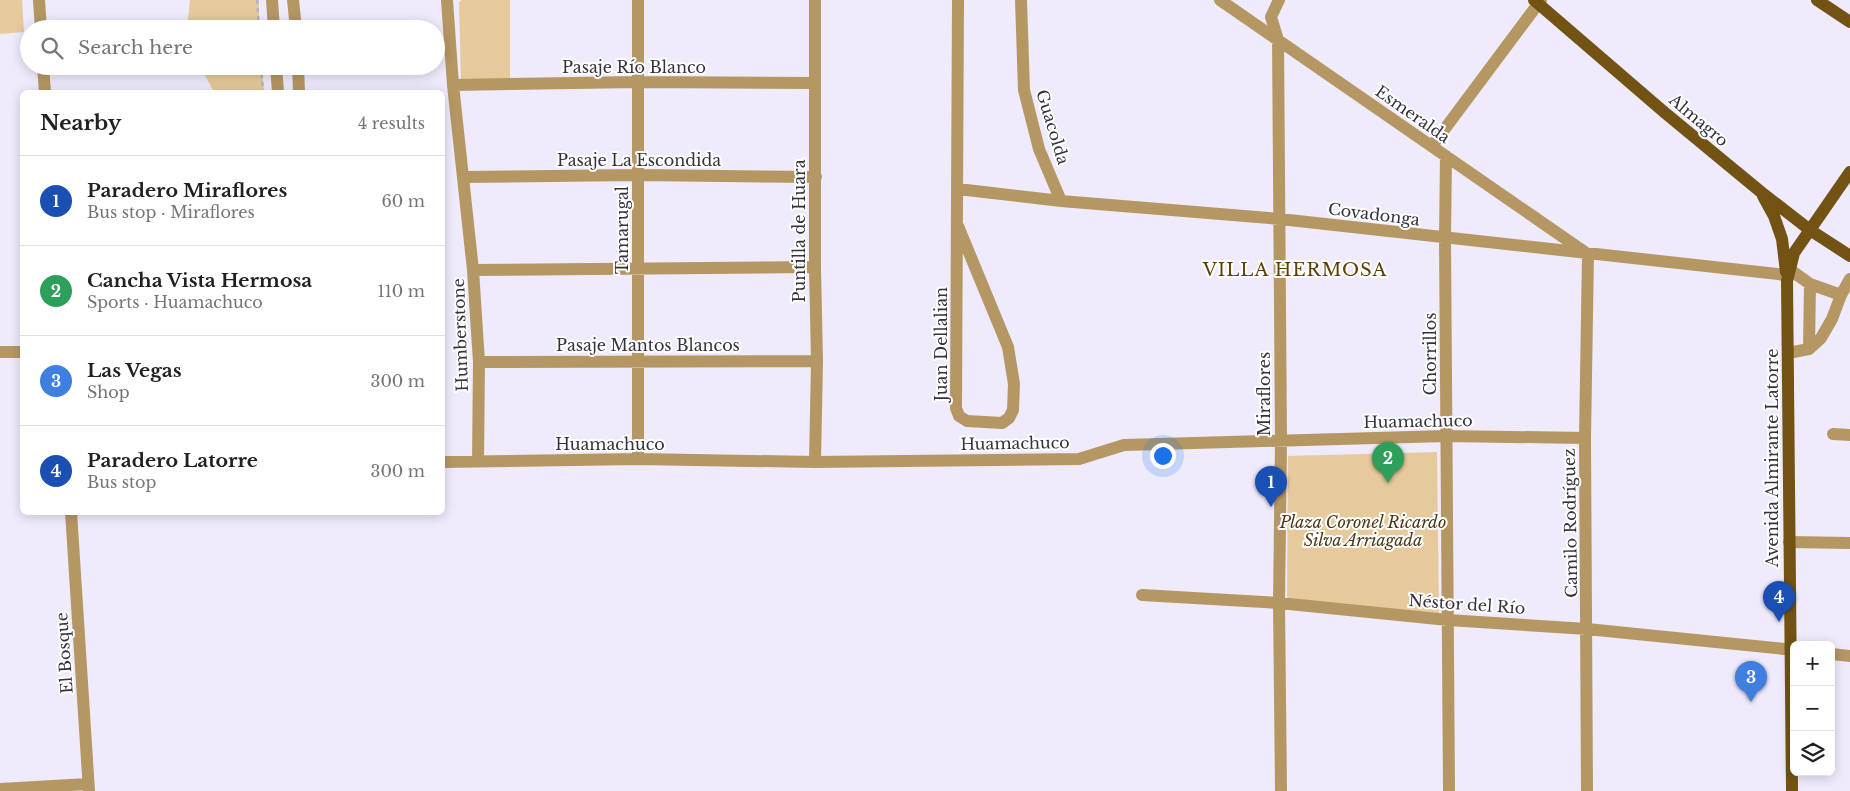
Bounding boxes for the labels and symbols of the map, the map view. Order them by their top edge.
street label: Pasaje Río Blanco [562,57,706,77]
street label: Esmeralda [1372,81,1454,147]
street label: Guacolda [1032,87,1074,167]
street label: Almagro [1665,89,1733,151]
street label: Pasaje La Escondida [557,150,721,170]
street label: Puntilla de Huara [789,159,809,303]
street label: Tamarugal [612,186,632,274]
street label: Covadonga [1327,198,1421,230]
district label: VILLA HERMOSA [1202,259,1387,281]
street label: Humberstone [448,278,472,392]
street label: Juan Dellalian [931,287,951,403]
street label: Chorrillos [1420,312,1440,396]
street label: Pasaje Mantos Blancos [556,335,740,355]
street label: Avenida Almirante Latorre [1762,349,1782,568]
street label: Miraflores [1254,352,1274,436]
street label: Huamachuco [1363,410,1473,432]
street label: Huamachuco [960,432,1070,454]
street label: Huamachuco [555,434,665,454]
pin: 2 [1372,442,1404,483]
your location [1150,443,1176,469]
street label: Camilo Rodríguez [1559,448,1581,598]
pin: 1 [1255,466,1287,507]
park label: Plaza Coronel Ricardo Silva Arriagada [1279,512,1446,550]
pin: 4 [1763,581,1795,622]
street label: Néstor del Río [1408,590,1526,618]
street label: El Bosque [51,612,77,694]
pin: 3 [1735,661,1767,702]

